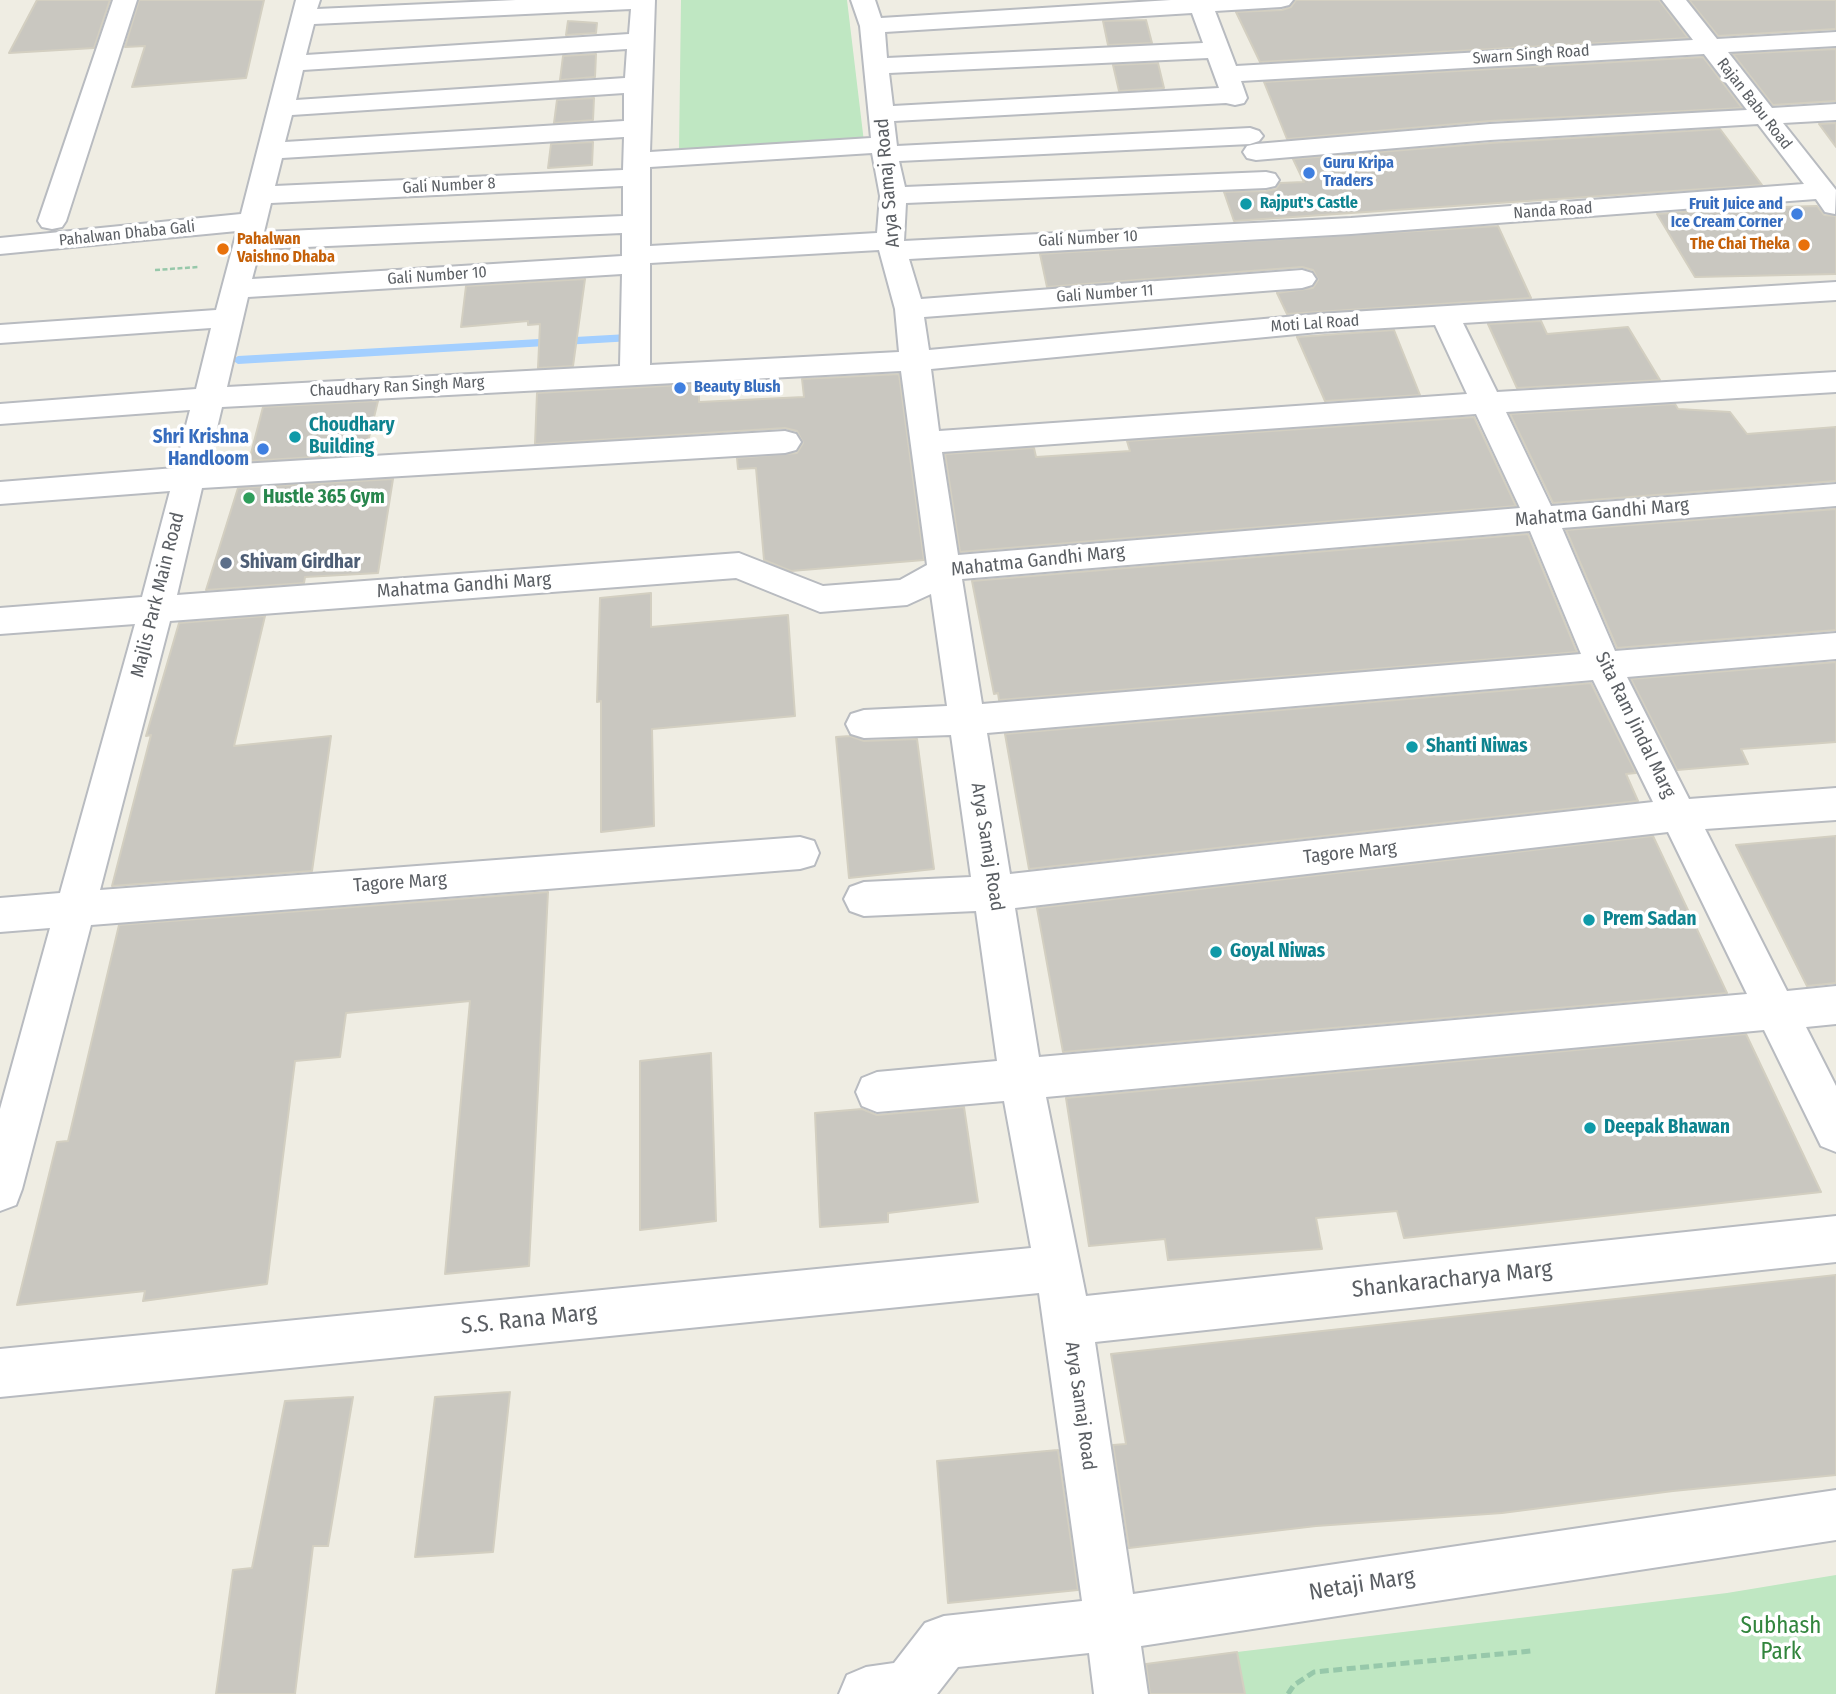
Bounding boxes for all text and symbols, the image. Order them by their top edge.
street label: Swarn Singh Road [1472,41,1590,69]
street label: Rajan Babu Road [1712,54,1796,154]
street label: Arya Samaj Road [871,117,905,249]
place label: Guru Kripa Traders [1323,154,1394,192]
marker: Guru Kripa Traders [1301,165,1317,181]
street label: Gali Number 8 [402,174,496,198]
place label: Rajput's Castle [1260,194,1358,214]
place label: Fruit Juice and Ice Cream Corner [1671,195,1783,233]
marker: Rajput's Castle [1238,196,1254,212]
street label: Nanda Road [1513,199,1593,223]
marker: Fruit Juice and Ice Cream Corner [1789,206,1805,222]
street label: Pahalwan Dhaba Gali [58,217,196,251]
street label: Gali Number 10 [1038,227,1138,251]
place label: Pahalwan Vaishno Dhaba [237,230,335,268]
place label: The Chai Theka [1690,235,1790,255]
marker: The Chai Theka [1796,237,1812,253]
marker: Pahalwan Vaishno Dhaba [215,241,231,257]
street label: Gali Number 10 [387,263,487,289]
street label: Gali Number 11 [1056,281,1154,307]
street label: Moti Lal Road [1270,311,1360,337]
street label: Chaudhary Ran Singh Marg [309,373,485,401]
place label: Beauty Blush [694,378,781,398]
marker: Beauty Blush [672,380,688,396]
place label: Choudhary Building [309,415,394,459]
place label: Shri Krishna Handloom [153,427,249,471]
marker: Choudhary Building [287,429,303,445]
marker: Shri Krishna Handloom [255,441,271,457]
place label: Hustle 365 Gym [263,487,385,509]
marker: Hustle 365 Gym [241,490,257,506]
street label: Mahatma Gandhi Marg [1514,494,1690,532]
street label: Majlis Park Main Road [126,510,190,680]
street label: Mahatma Gandhi Marg [950,541,1126,581]
place label: Shivam Girdhar [240,552,360,574]
marker: Shivam Girdhar [218,555,234,571]
street label: Mahatma Gandhi Marg [376,569,552,603]
street label: Sita Ram Jindal Marg [1590,648,1680,802]
place label: Shanti Niwas [1426,736,1527,758]
marker: Shanti Niwas [1404,739,1420,755]
street label: Arya Samaj Road [966,781,1008,913]
street label: Tagore Marg [1302,837,1398,869]
street label: Tagore Marg [352,868,448,898]
place label: Prem Sadan [1603,909,1697,931]
marker: Prem Sadan [1581,912,1597,928]
place label: Goyal Niwas [1230,941,1325,963]
marker: Goyal Niwas [1208,944,1224,960]
place label: Deepak Bhawan [1604,1117,1730,1139]
marker: Deepak Bhawan [1582,1120,1598,1136]
street label: Shankaracharya Marg [1351,1256,1553,1304]
street label: S.S. Rana Marg [460,1299,598,1341]
street label: Arya Samaj Road [1060,1340,1100,1472]
street label: Netaji Marg [1307,1563,1417,1607]
park label: Subhash Park [1741,1613,1821,1667]

